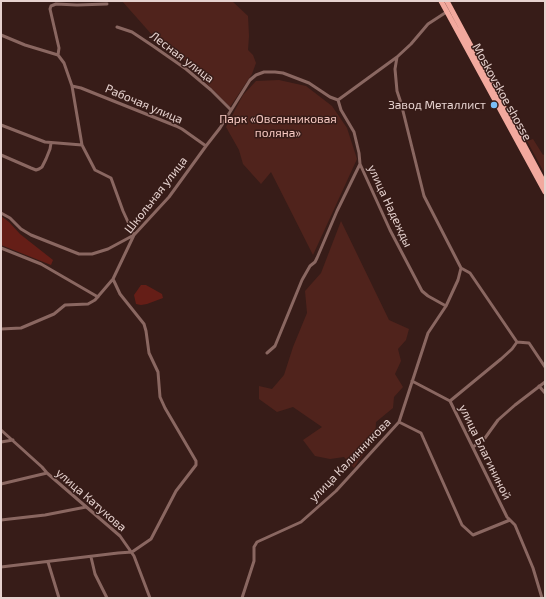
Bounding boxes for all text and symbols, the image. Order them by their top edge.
street label: Лесная улица [147,28,217,86]
street label: Moskovskoe shosse [469,41,535,143]
street label: Рабочая улица [103,81,185,127]
place label: Завод Металлист [388,98,486,112]
marker: Завод Металлист [489,100,499,110]
park label: Парк «Овсянниковая поляна» [219,112,337,140]
street label: Школьная улица [122,154,190,236]
street label: улица Надежды [365,162,415,250]
street label: улица Благининой [456,402,514,502]
street label: улица Калинникова [306,415,394,505]
street label: улица Катукова [53,465,129,535]

